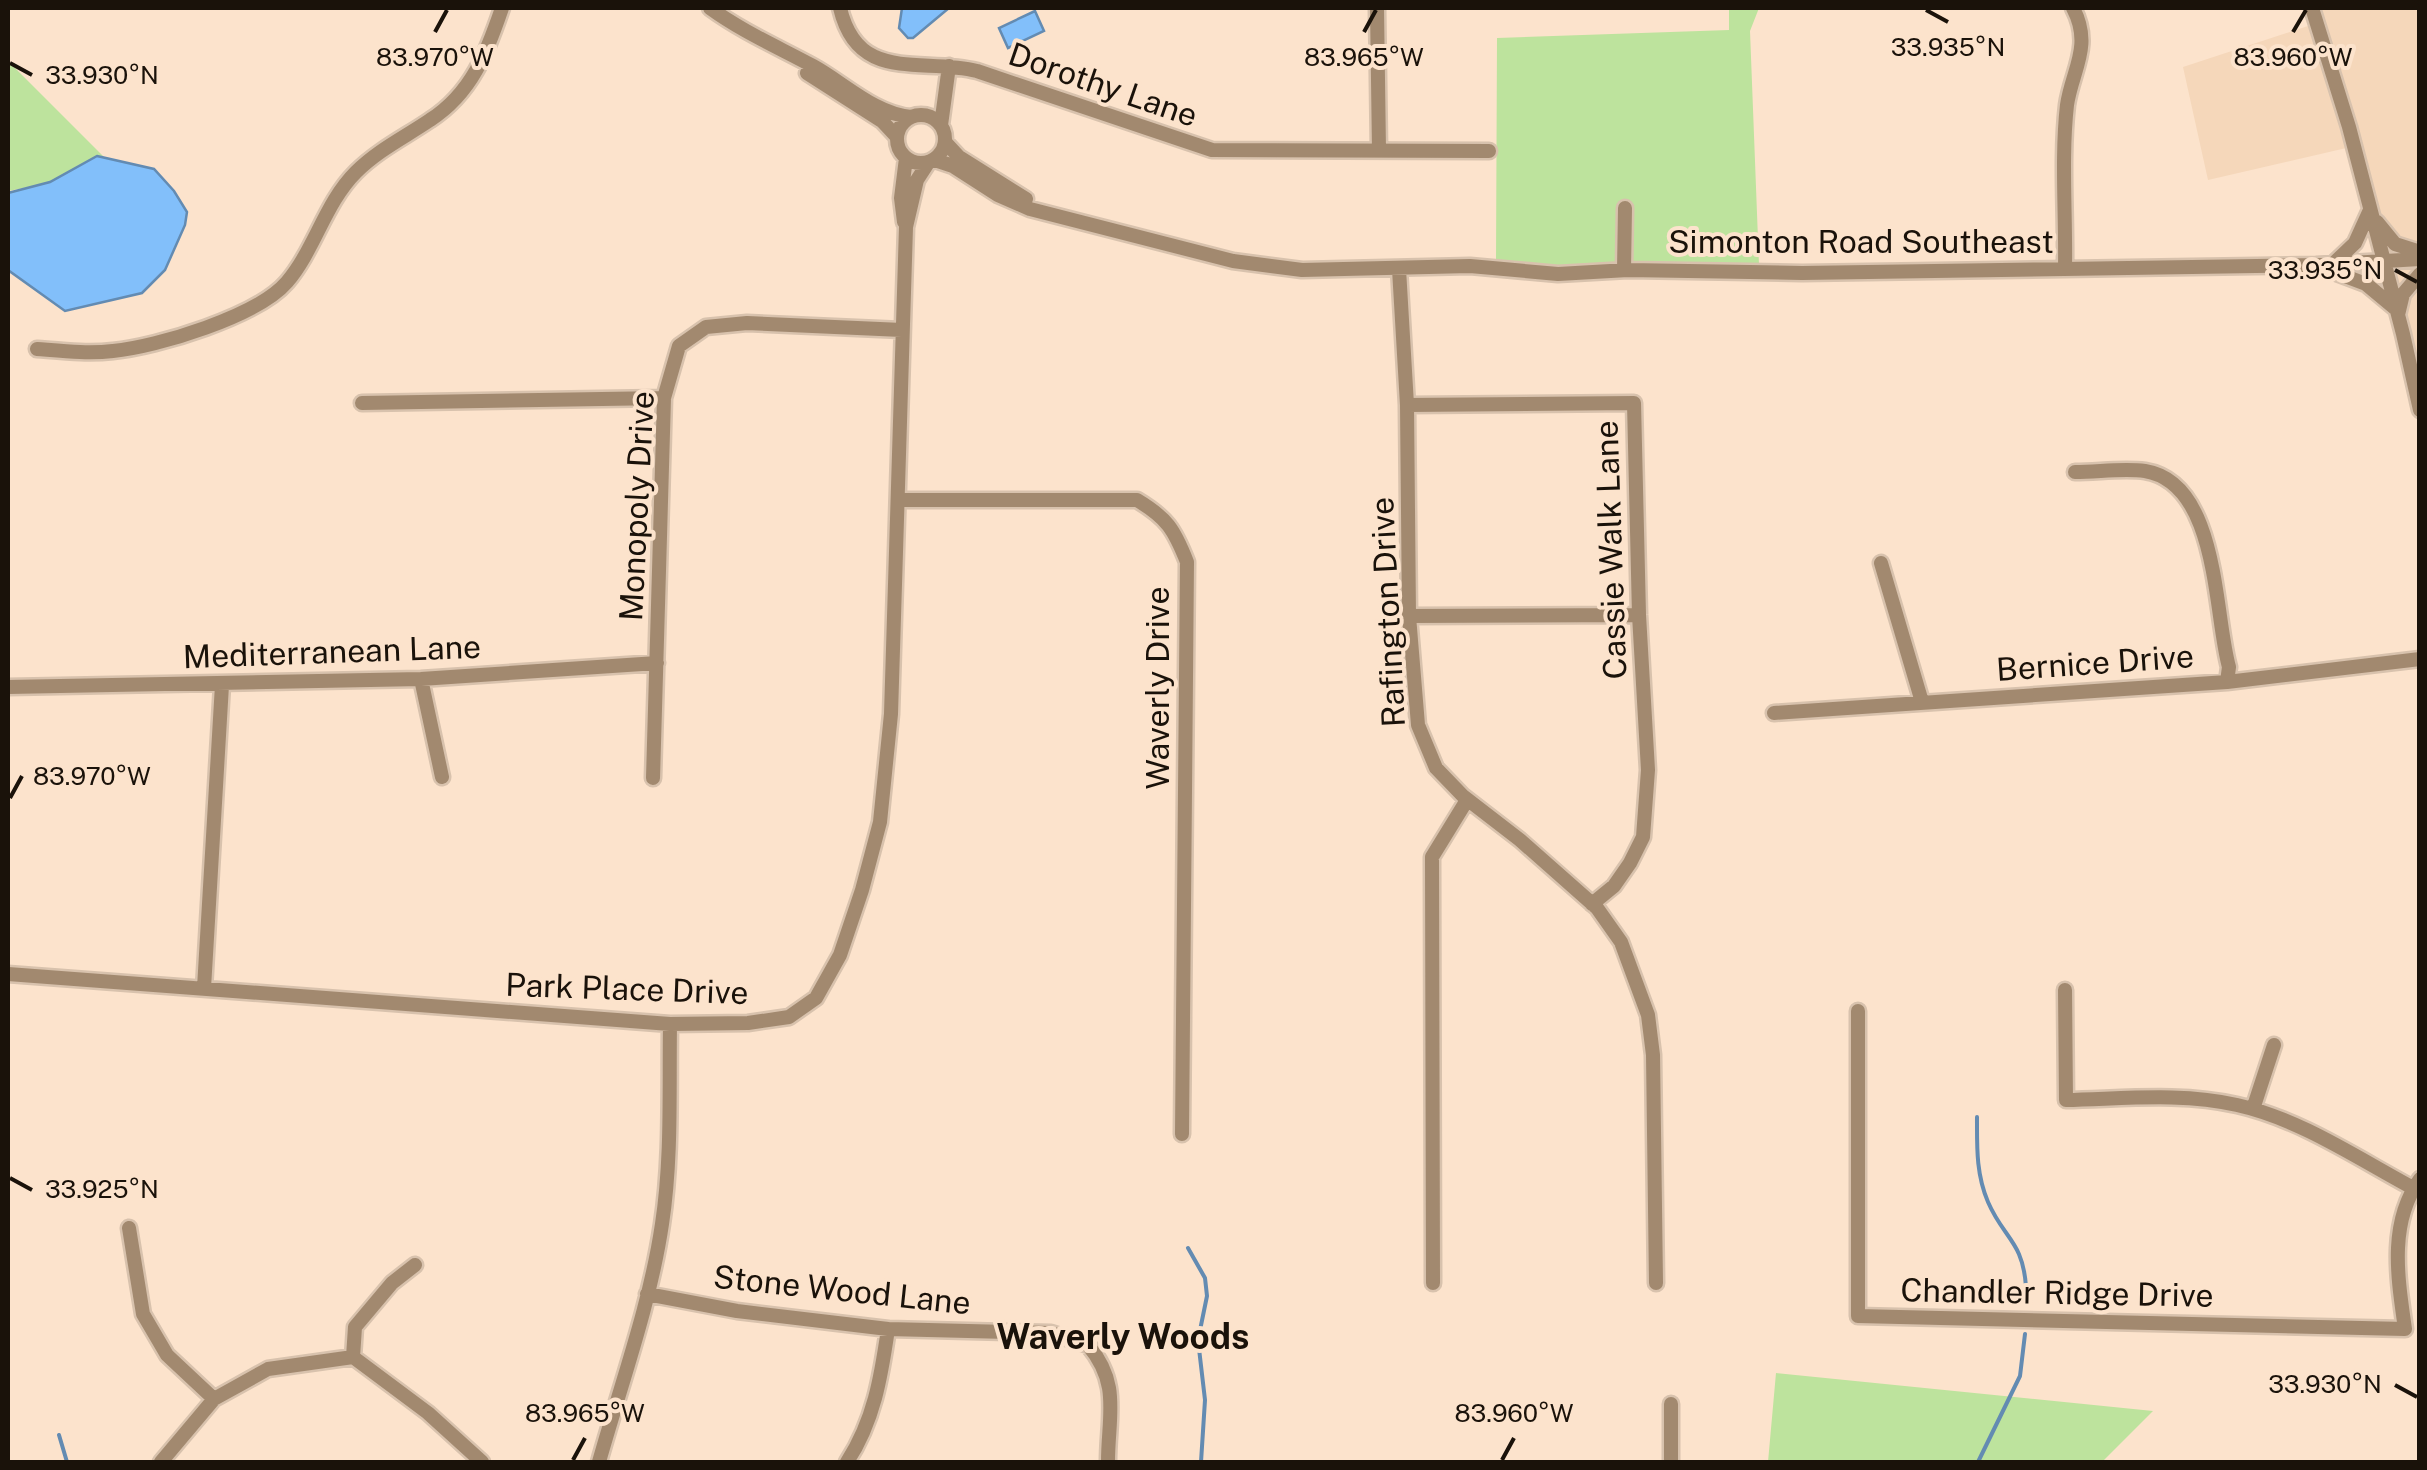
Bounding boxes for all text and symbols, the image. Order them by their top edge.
text: 33.935°N [1891,32,2005,62]
street label: Dorothy Lane [1004,35,1202,134]
text: 83.970°W [376,42,494,72]
text: 83.965°W [1304,42,1424,72]
text: 83.960°W [2234,42,2353,72]
text: 33.930°N [45,60,159,90]
street label: Simonton Road Southeast [1668,223,2054,260]
text: 33.935°N [2268,255,2382,285]
street label: Monopoly Drive [612,390,661,622]
street label: Cassie Walk Lane [1587,420,1634,680]
street label: Rafington Drive [1363,496,1412,728]
street label: Waverly Drive [1139,586,1176,790]
street label: Mediterranean Lane [182,628,482,675]
street label: Bernice Drive [1995,637,2195,688]
text: 83.970°W [33,761,151,791]
street label: Park Place Drive [505,966,749,1011]
text: 33.925°N [45,1174,159,1204]
street label: Stone Wood Lane [711,1258,973,1321]
street label: Chandler Ridge Drive [1900,1271,2214,1314]
district label: Waverly Woods [997,1316,1249,1357]
text: 33.930°N [2268,1369,2382,1399]
text: 83.965°W [525,1398,645,1428]
text: 83.960°W [1455,1398,1574,1428]

